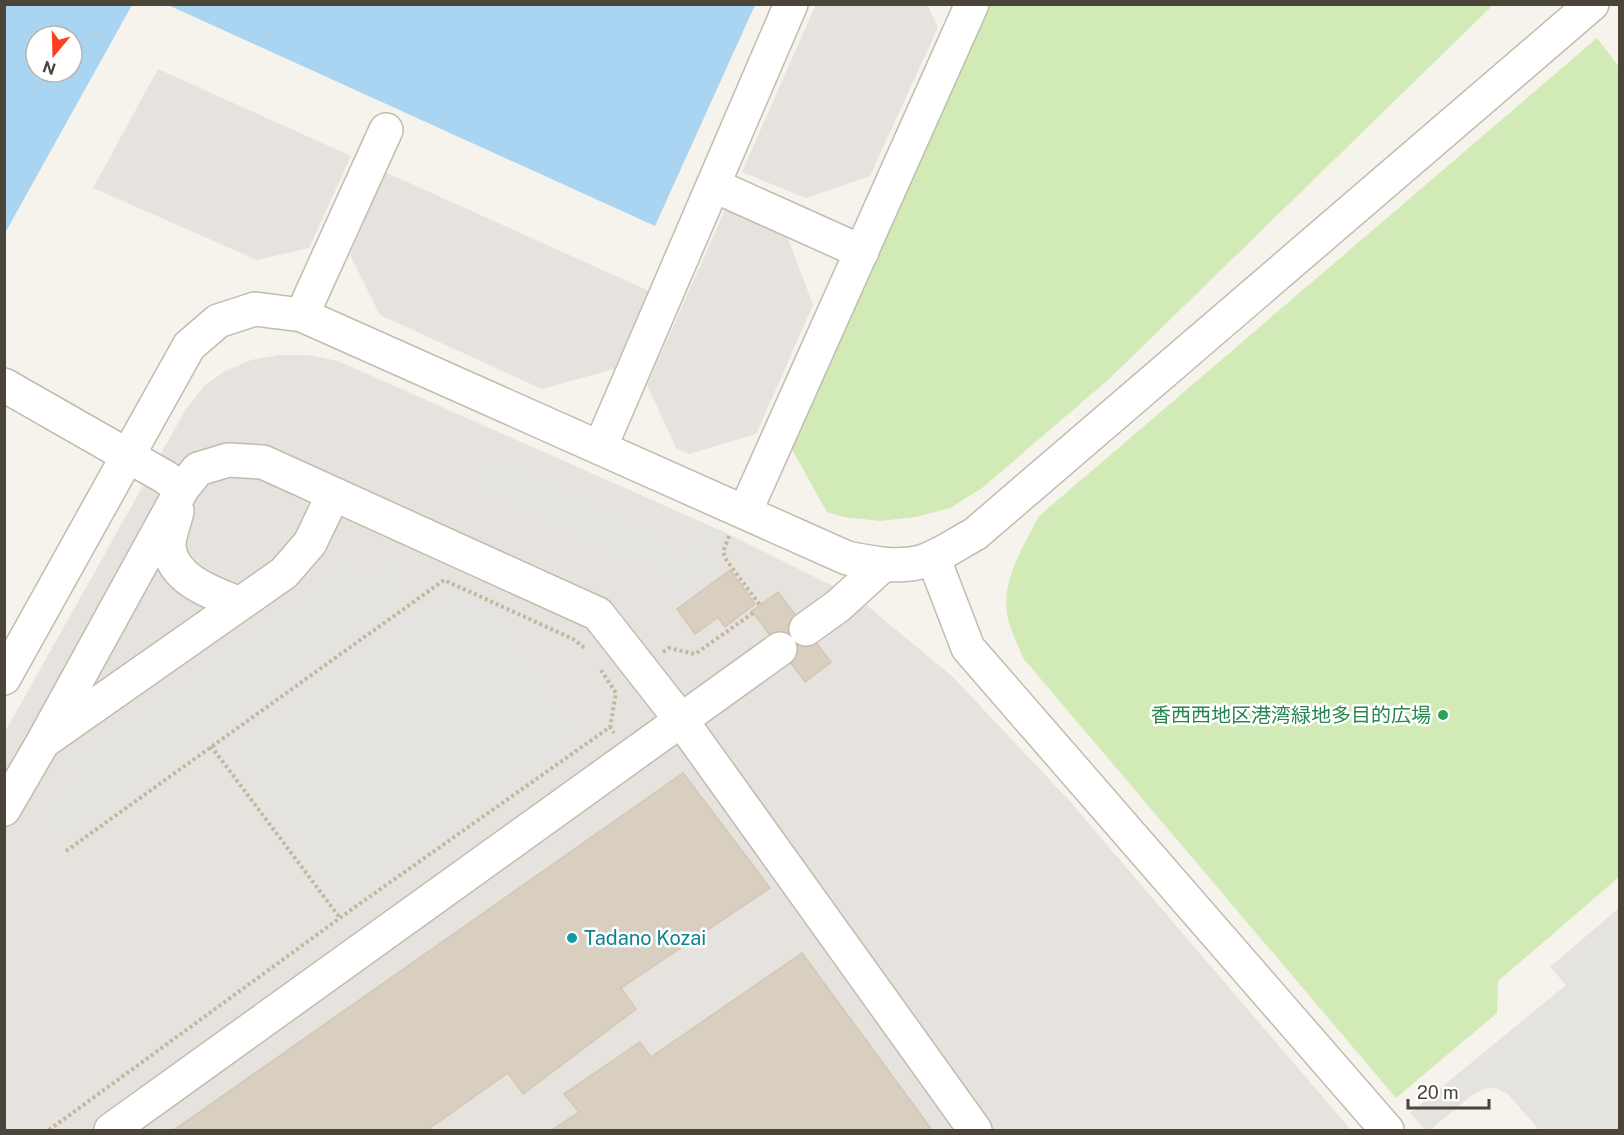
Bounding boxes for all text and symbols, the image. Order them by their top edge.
north arrow [24,24,84,84]
text: N [40,57,58,79]
place label: 香西西地区港湾緑地多目的広場 [1151,703,1431,727]
marker: 香西西地区港湾緑地多目的広場 [1436,708,1450,722]
place label: Tadano Kozai [584,926,706,950]
marker: Tadano Kozai [565,931,579,945]
scale bar [1408,1072,1489,1110]
text: 20 m [1417,1082,1459,1103]

